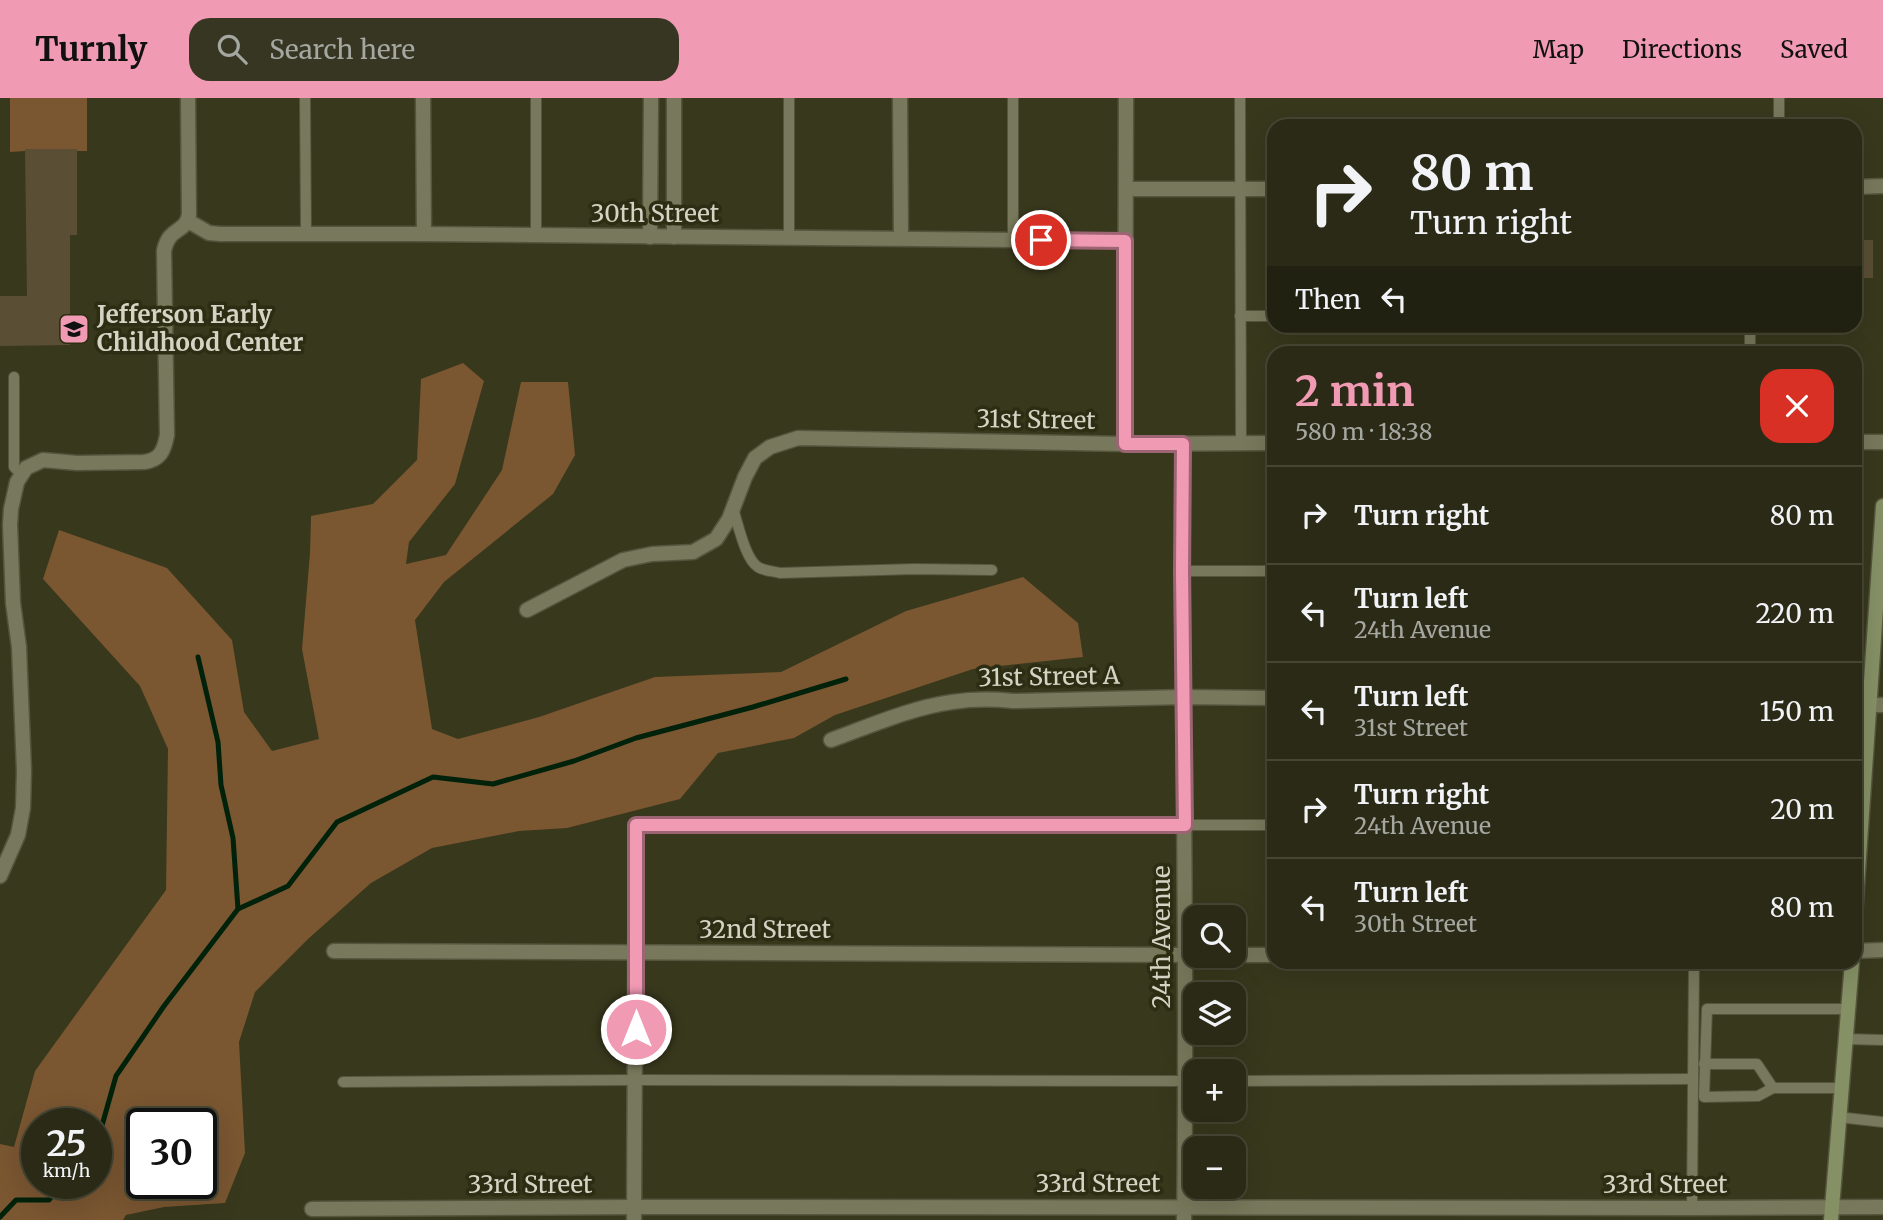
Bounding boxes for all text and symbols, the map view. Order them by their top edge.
search box [189,18,679,81]
text: Turnly [35,29,147,70]
icon: search [213,30,251,68]
text: Search here [269,33,415,66]
text: Map [1533,34,1584,65]
text: Directions [1622,34,1742,65]
text: Saved [1780,34,1848,65]
text: 80 m [1410,142,1533,203]
icon: right [1295,147,1386,238]
street label: 30th Street [591,198,720,229]
text: Turn right [1410,203,1572,243]
pin [1011,210,1071,270]
icon: arrive [1022,221,1060,259]
icon: left [1375,280,1413,318]
text: Then [1295,283,1361,316]
place label: Jefferson Early Childhood Center [96,299,303,358]
school or university icon: Jefferson Early Childhood Center [57,312,91,346]
text: 2 min [1295,365,1415,417]
button: close [1760,369,1834,443]
street label: 31st Street [976,403,1096,436]
text: 580 m · 18:38 [1295,417,1432,446]
icon: right [1295,496,1333,534]
text: Turn right [1354,499,1489,532]
text: 80 m [1770,499,1834,532]
text: Turn left [1354,582,1468,615]
icon: left [1295,594,1333,632]
text: 220 m [1755,597,1834,630]
text: 24th Avenue [1354,615,1491,644]
street label: 31st Street A [978,660,1121,693]
text: Turn left [1354,680,1468,713]
icon: left [1295,692,1333,730]
text: 150 m [1760,695,1834,728]
text: 31st Street [1354,713,1468,742]
text: Turn right [1354,778,1489,811]
icon: right [1295,790,1333,828]
text: 20 m [1770,793,1834,826]
text: 24th Avenue [1354,811,1491,840]
street label: 24th Avenue [1146,866,1177,1008]
text: Turn left [1354,876,1468,909]
icon: left [1295,888,1333,926]
text: 80 m [1770,891,1834,924]
map controls [1183,905,1246,1199]
button: search [1183,905,1246,968]
text: 30th Street [1354,909,1477,938]
street label: 32nd Street [699,914,832,945]
button: layers [1183,982,1246,1045]
position arrow [599,992,673,1066]
button: + [1183,1059,1246,1122]
speed limit sign: 30 [126,1108,217,1199]
text: 25 [46,1122,87,1166]
button: − [1183,1136,1246,1199]
text: km/h [43,1159,90,1182]
street label: 33rd Street [1036,1168,1161,1199]
street label: 33rd Street [468,1169,593,1200]
street label: 33rd Street [1603,1169,1728,1200]

